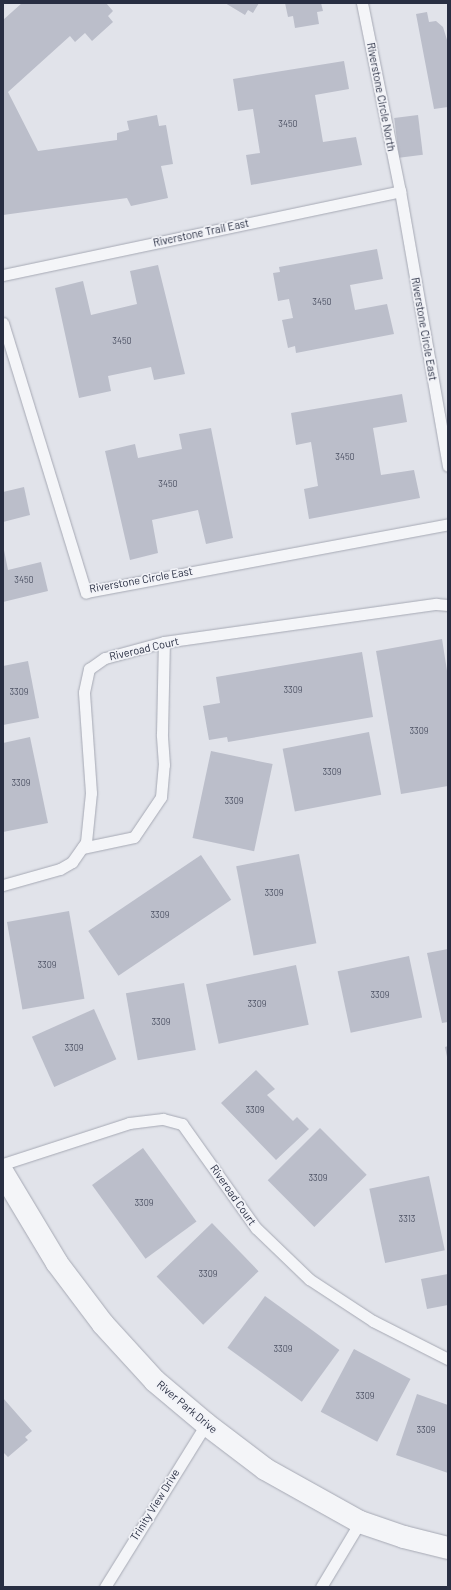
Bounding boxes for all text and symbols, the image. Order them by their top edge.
street label: Riverstone Circle North [364,41,398,153]
house number: 3450 [278,119,298,129]
street label: Riverstone Trail East [152,216,250,250]
street label: Riverstone Circle East [408,276,440,382]
house number: 3450 [312,297,332,307]
house number: 3450 [112,336,132,346]
house number: 3450 [335,452,355,462]
house number: 3450 [158,479,178,489]
street label: Riverstone Circle East [88,564,194,596]
house number: 3450 [14,575,34,585]
street label: Riveroad Court [108,635,180,663]
house number: 3309 [283,685,303,695]
house number: 3309 [9,687,29,697]
house number: 3309 [409,726,429,736]
house number: 3309 [322,767,342,777]
house number: 3309 [11,778,31,788]
house number: 3309 [224,796,244,806]
house number: 3309 [264,888,284,898]
house number: 3309 [150,910,170,920]
house number: 3309 [37,960,57,970]
house number: 3309 [370,990,390,1000]
house number: 3309 [247,999,267,1009]
house number: 3309 [151,1017,171,1027]
house number: 3309 [64,1043,84,1053]
house number: 3309 [245,1105,265,1115]
street label: Riveroad Court [207,1162,259,1228]
house number: 3309 [308,1173,328,1183]
house number: 3309 [134,1198,154,1208]
house number: 3313 [399,1214,415,1224]
house number: 3309 [198,1269,218,1279]
house number: 3309 [273,1344,293,1354]
street label: River Park Drive [154,1378,220,1436]
house number: 3309 [355,1391,375,1401]
house number: 3309 [416,1425,436,1435]
street label: Trinity View Drive [128,1467,182,1543]

